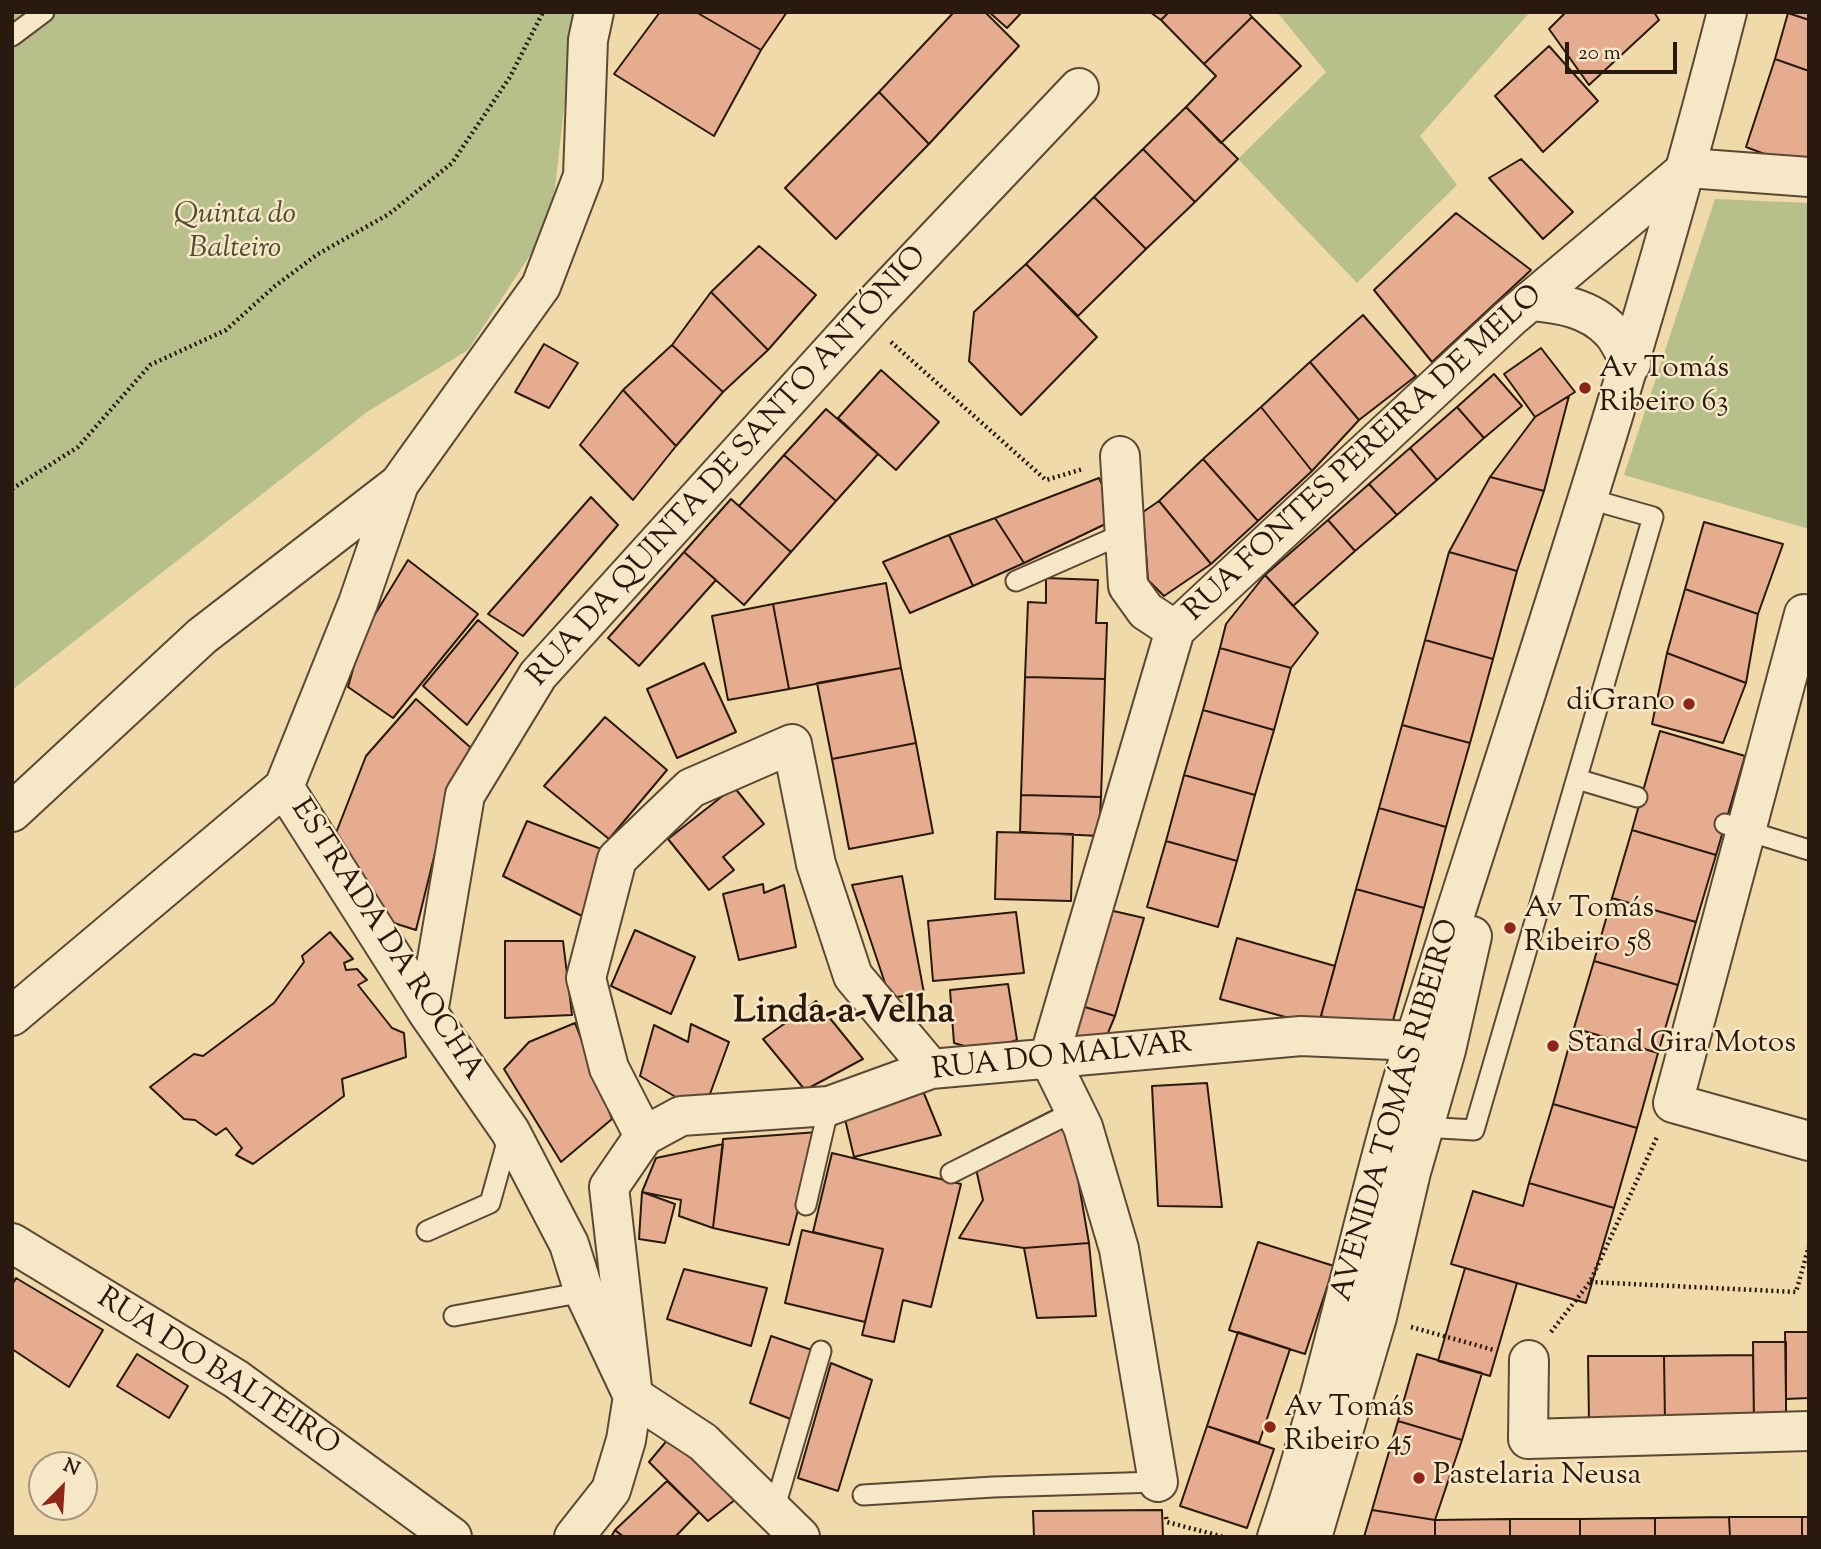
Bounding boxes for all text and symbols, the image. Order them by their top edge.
scale bar [1569,28,1681,72]
text: 20 m [1578,39,1621,69]
park label: Quinta do Balteiro [174,199,296,270]
street label: RUA DA QUINTA DE SANTO ANTÓNIO [522,241,936,695]
street label: RUA FONTES PEREIRA DE MELO [1178,279,1552,631]
place label: Av Tomás Ribeiro 63 [1599,353,1729,424]
marker: Av Tomás Ribeiro 63 [1577,380,1593,396]
place label: diGrano [1566,686,1675,722]
marker: diGrano [1681,696,1697,712]
street label: ESTRADA DA ROCHA [281,794,489,1088]
place label: Av Tomás Ribeiro 58 [1524,893,1654,964]
street label: AVENIDA TOMÁS RIBEIRO [1326,916,1470,1306]
marker: Av Tomás Ribeiro 58 [1502,920,1518,936]
district label: Linda-a-Velha [733,993,955,1037]
street label: RUA DO MALVAR [930,1027,1194,1091]
place label: Stand Gira Motos [1567,1028,1796,1064]
marker: Stand Gira Motos [1545,1038,1561,1054]
street label: RUA DO BALTEIRO [89,1282,345,1466]
place label: Av Tomás Ribeiro 45 [1284,1392,1414,1462]
marker: Av Tomás Ribeiro 45 [1262,1419,1278,1435]
north arrow [28,1451,98,1521]
text: N [59,1453,83,1484]
place label: Pastelaria Neusa [1433,1460,1641,1496]
marker: Pastelaria Neusa [1411,1470,1427,1486]

